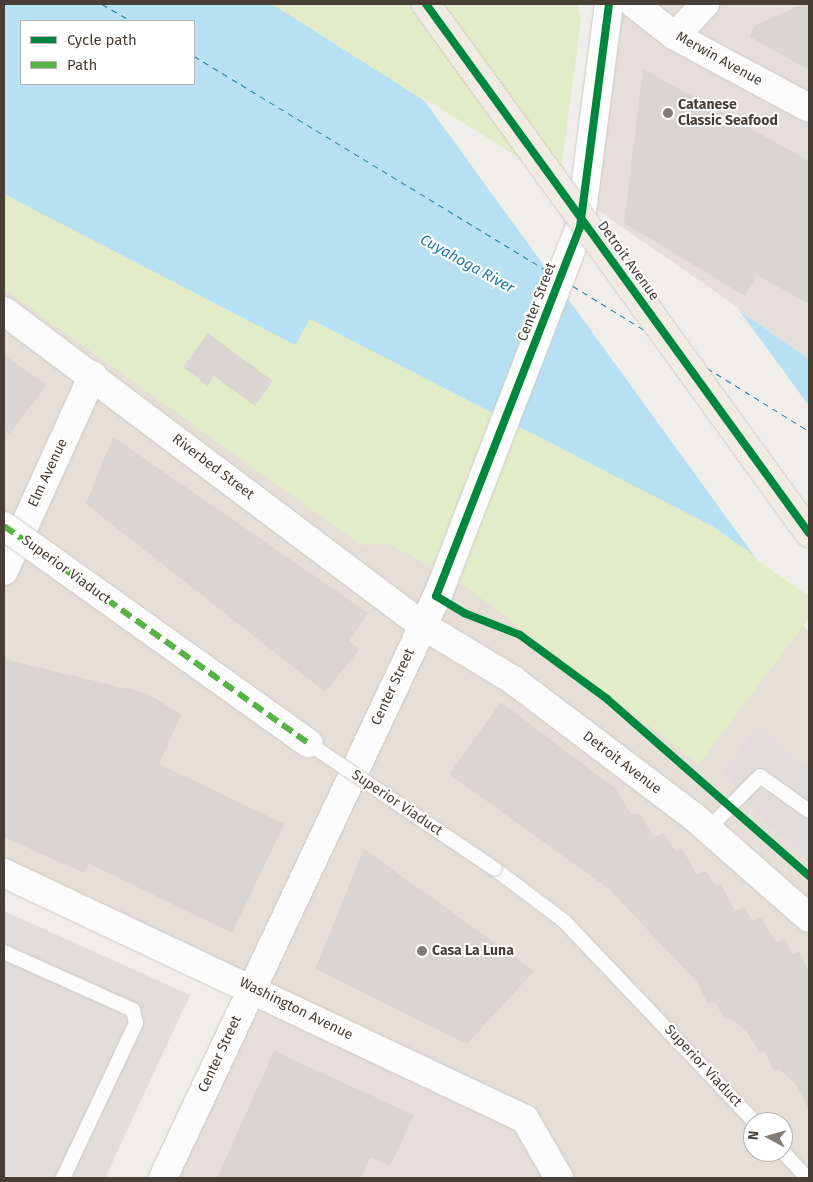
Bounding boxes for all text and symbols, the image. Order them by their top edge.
legend [20,20,195,85]
street label: Merwin Avenue [673,28,765,90]
text: Cycle path [67,31,137,49]
text: Path [67,56,97,74]
place label: Catanese Classic Seafood [678,97,778,130]
marker: Catanese Classic Seafood [662,107,674,119]
street label: Detroit Avenue [594,218,662,304]
water label: Cuyahoga River [417,231,517,297]
street label: Center Street [514,260,560,344]
street label: Riverbed Street [169,431,257,503]
street label: Elm Avenue [25,436,71,510]
street label: Superior Viaduct [18,532,114,608]
street label: Center Street [368,646,418,728]
street label: Detroit Avenue [579,728,665,798]
street label: Superior Viaduct [348,766,446,840]
place label: Casa La Luna [432,943,514,959]
marker: Casa La Luna [416,945,428,957]
street label: Washington Avenue [237,974,355,1044]
street label: Center Street [195,1013,245,1095]
street label: Superior Viaduct [661,1022,745,1110]
north arrow [743,1112,793,1162]
text: N [745,1130,763,1141]

